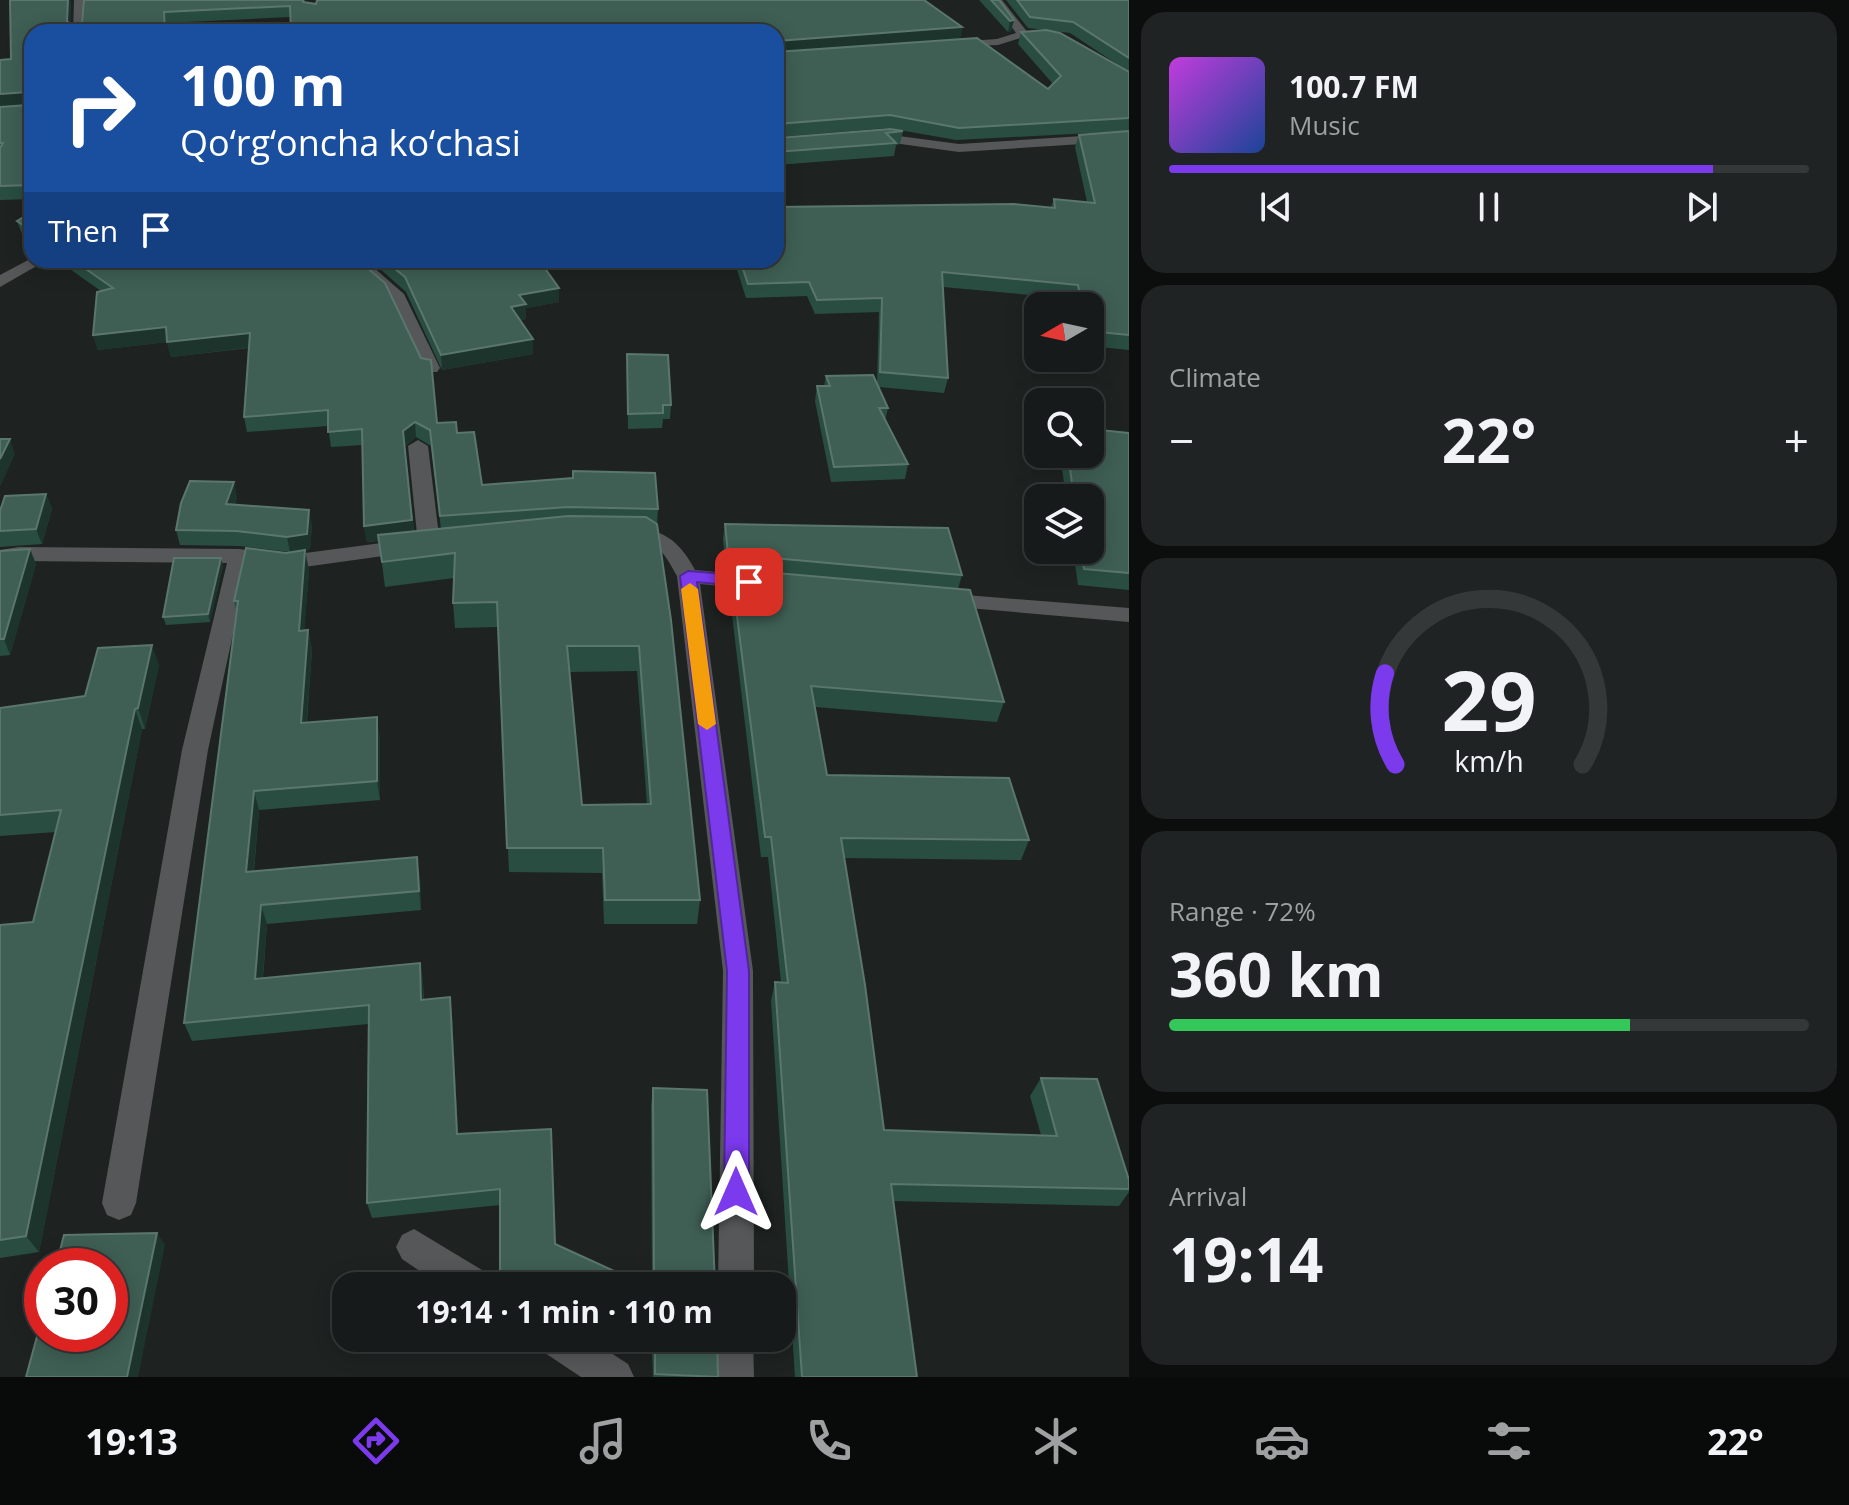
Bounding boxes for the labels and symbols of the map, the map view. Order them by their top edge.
north arrow [1024,292,1104,372]
pin [715,548,783,616]
position arrow [694,1150,778,1234]
speed limit sign: 30 [24,1248,128,1352]

